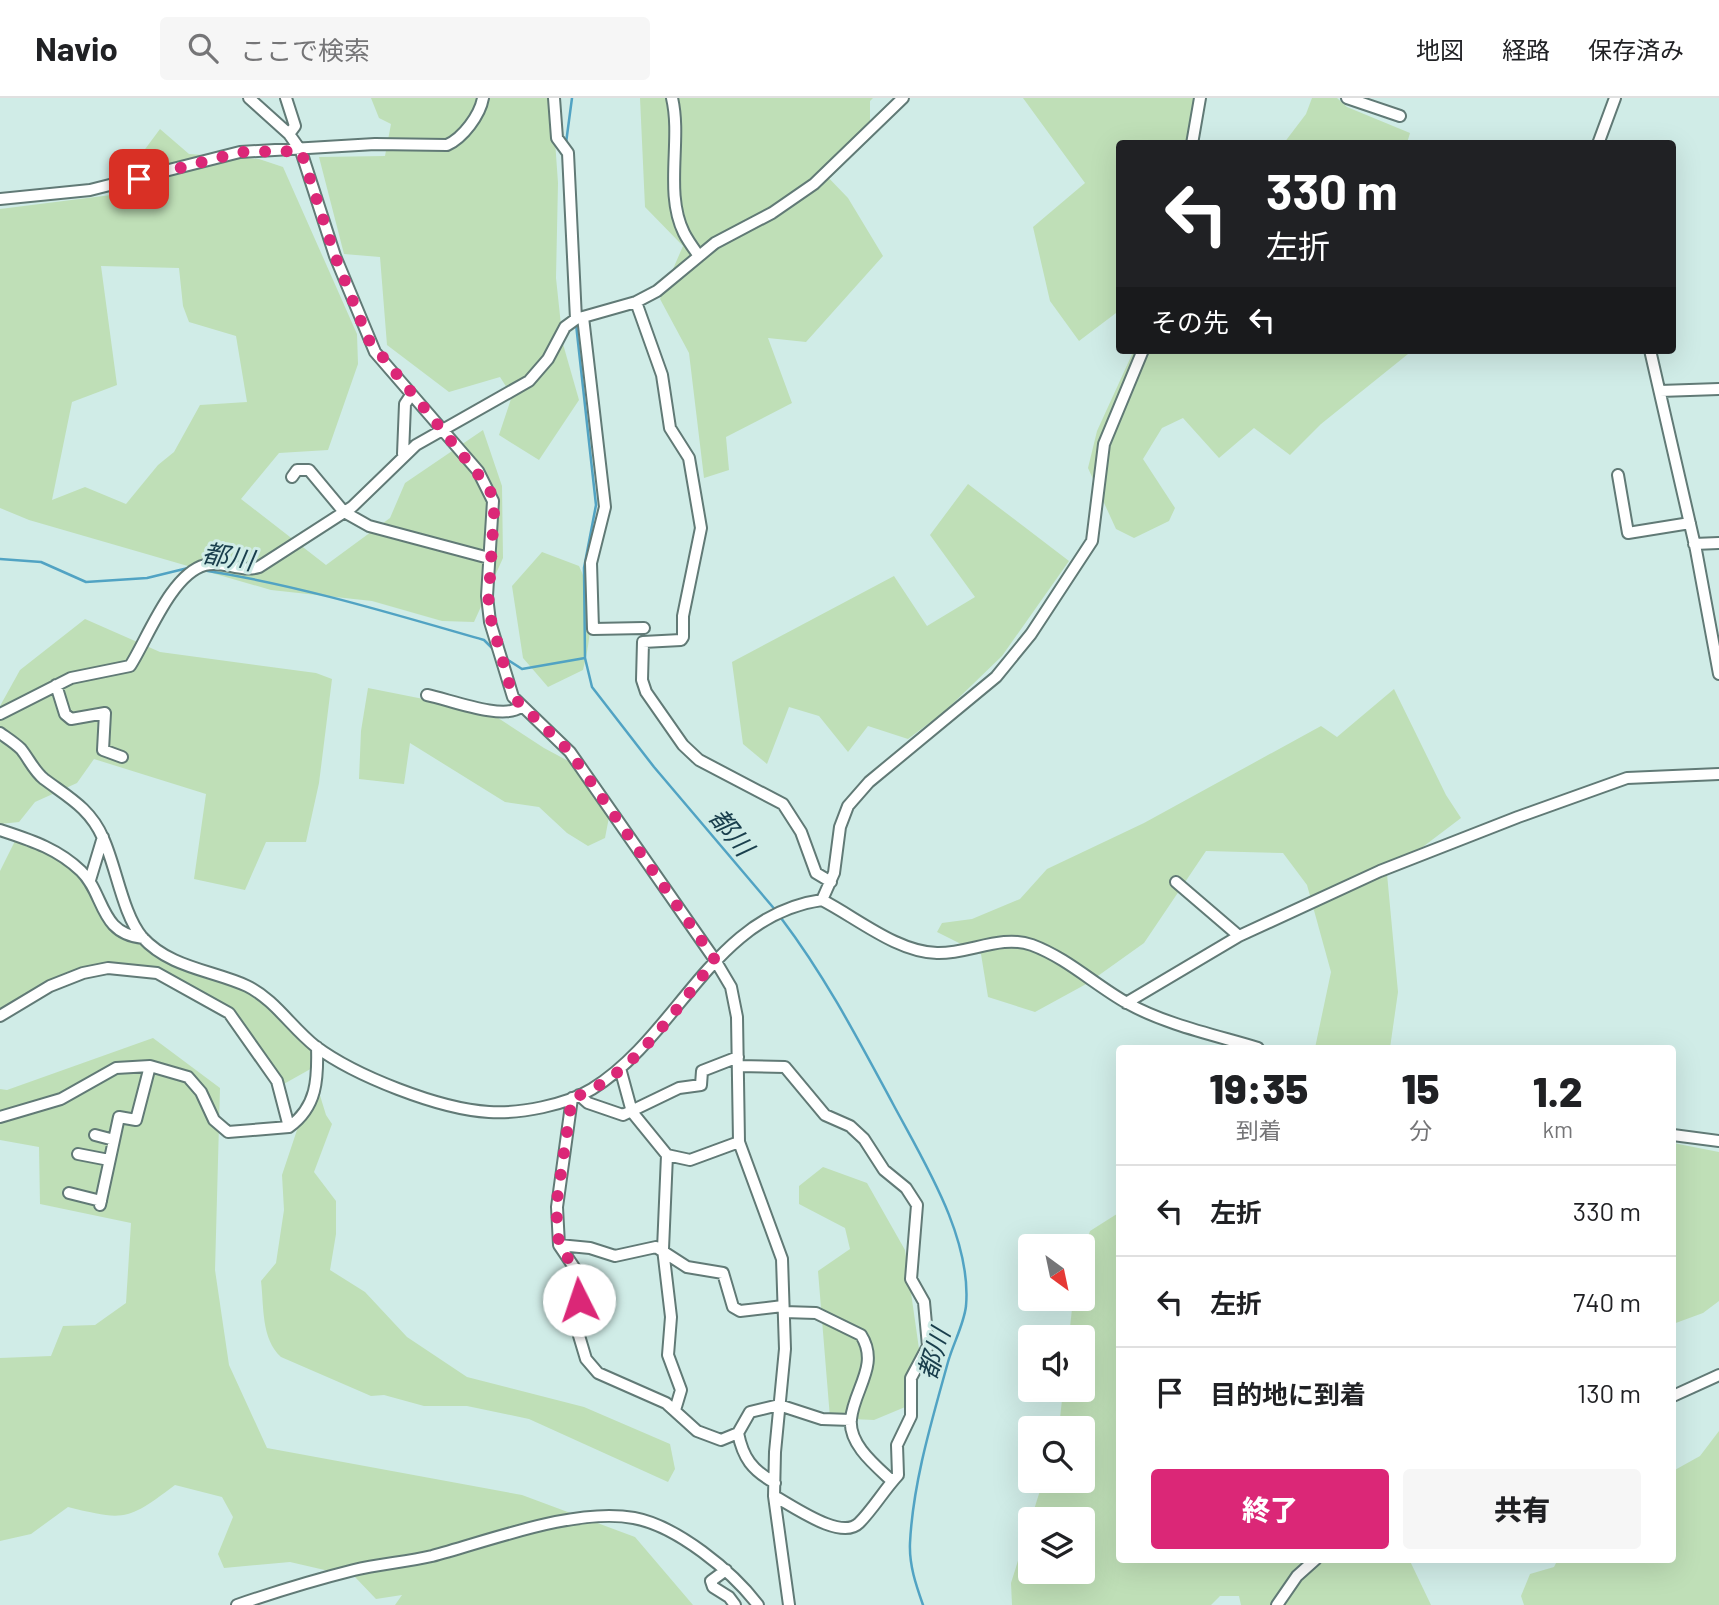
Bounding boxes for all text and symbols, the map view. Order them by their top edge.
search box [160,17,650,80]
text: Navio [35,28,118,68]
icon: search [184,29,222,67]
text: ここで検索 [240,34,370,65]
text: 地図 [1416,35,1464,64]
text: 経路 [1502,35,1550,64]
text: 保存済み [1588,35,1684,64]
pin [109,149,169,209]
icon: arrive [120,160,158,198]
text: 330 m [1266,161,1398,220]
icon: left [1151,168,1242,259]
text: 左折 [1266,226,1330,264]
icon: left [1243,301,1281,339]
text: その先 [1151,306,1229,337]
water label: 都川 [200,536,259,575]
water label: 都川 [704,801,762,863]
text: 19:35 [1209,1062,1308,1112]
text: 15 [1402,1062,1439,1112]
text: 1.2 [1533,1065,1583,1115]
text: km [1542,1115,1573,1143]
text: 到着 [1236,1116,1282,1144]
text: 分 [1409,1116,1432,1144]
icon: left [1151,1192,1189,1230]
text: 330 m [1573,1195,1641,1226]
text: 左折 [1210,1196,1262,1227]
north arrow [1018,1234,1096,1311]
map controls [1018,1234,1095,1584]
position arrow [542,1263,616,1337]
icon: left [1151,1283,1189,1321]
text: 740 m [1573,1286,1641,1317]
text: 左折 [1210,1287,1262,1318]
water label: 都川 [910,1321,956,1383]
button: sound [1018,1325,1095,1402]
icon: arrive [1151,1374,1189,1412]
text: 130 m [1577,1377,1641,1408]
text: 目的地に到着 [1210,1378,1366,1409]
button: search [1018,1416,1095,1493]
button: 終了 [1151,1469,1389,1549]
button: 共有 [1403,1469,1641,1549]
button: layers [1018,1507,1095,1584]

